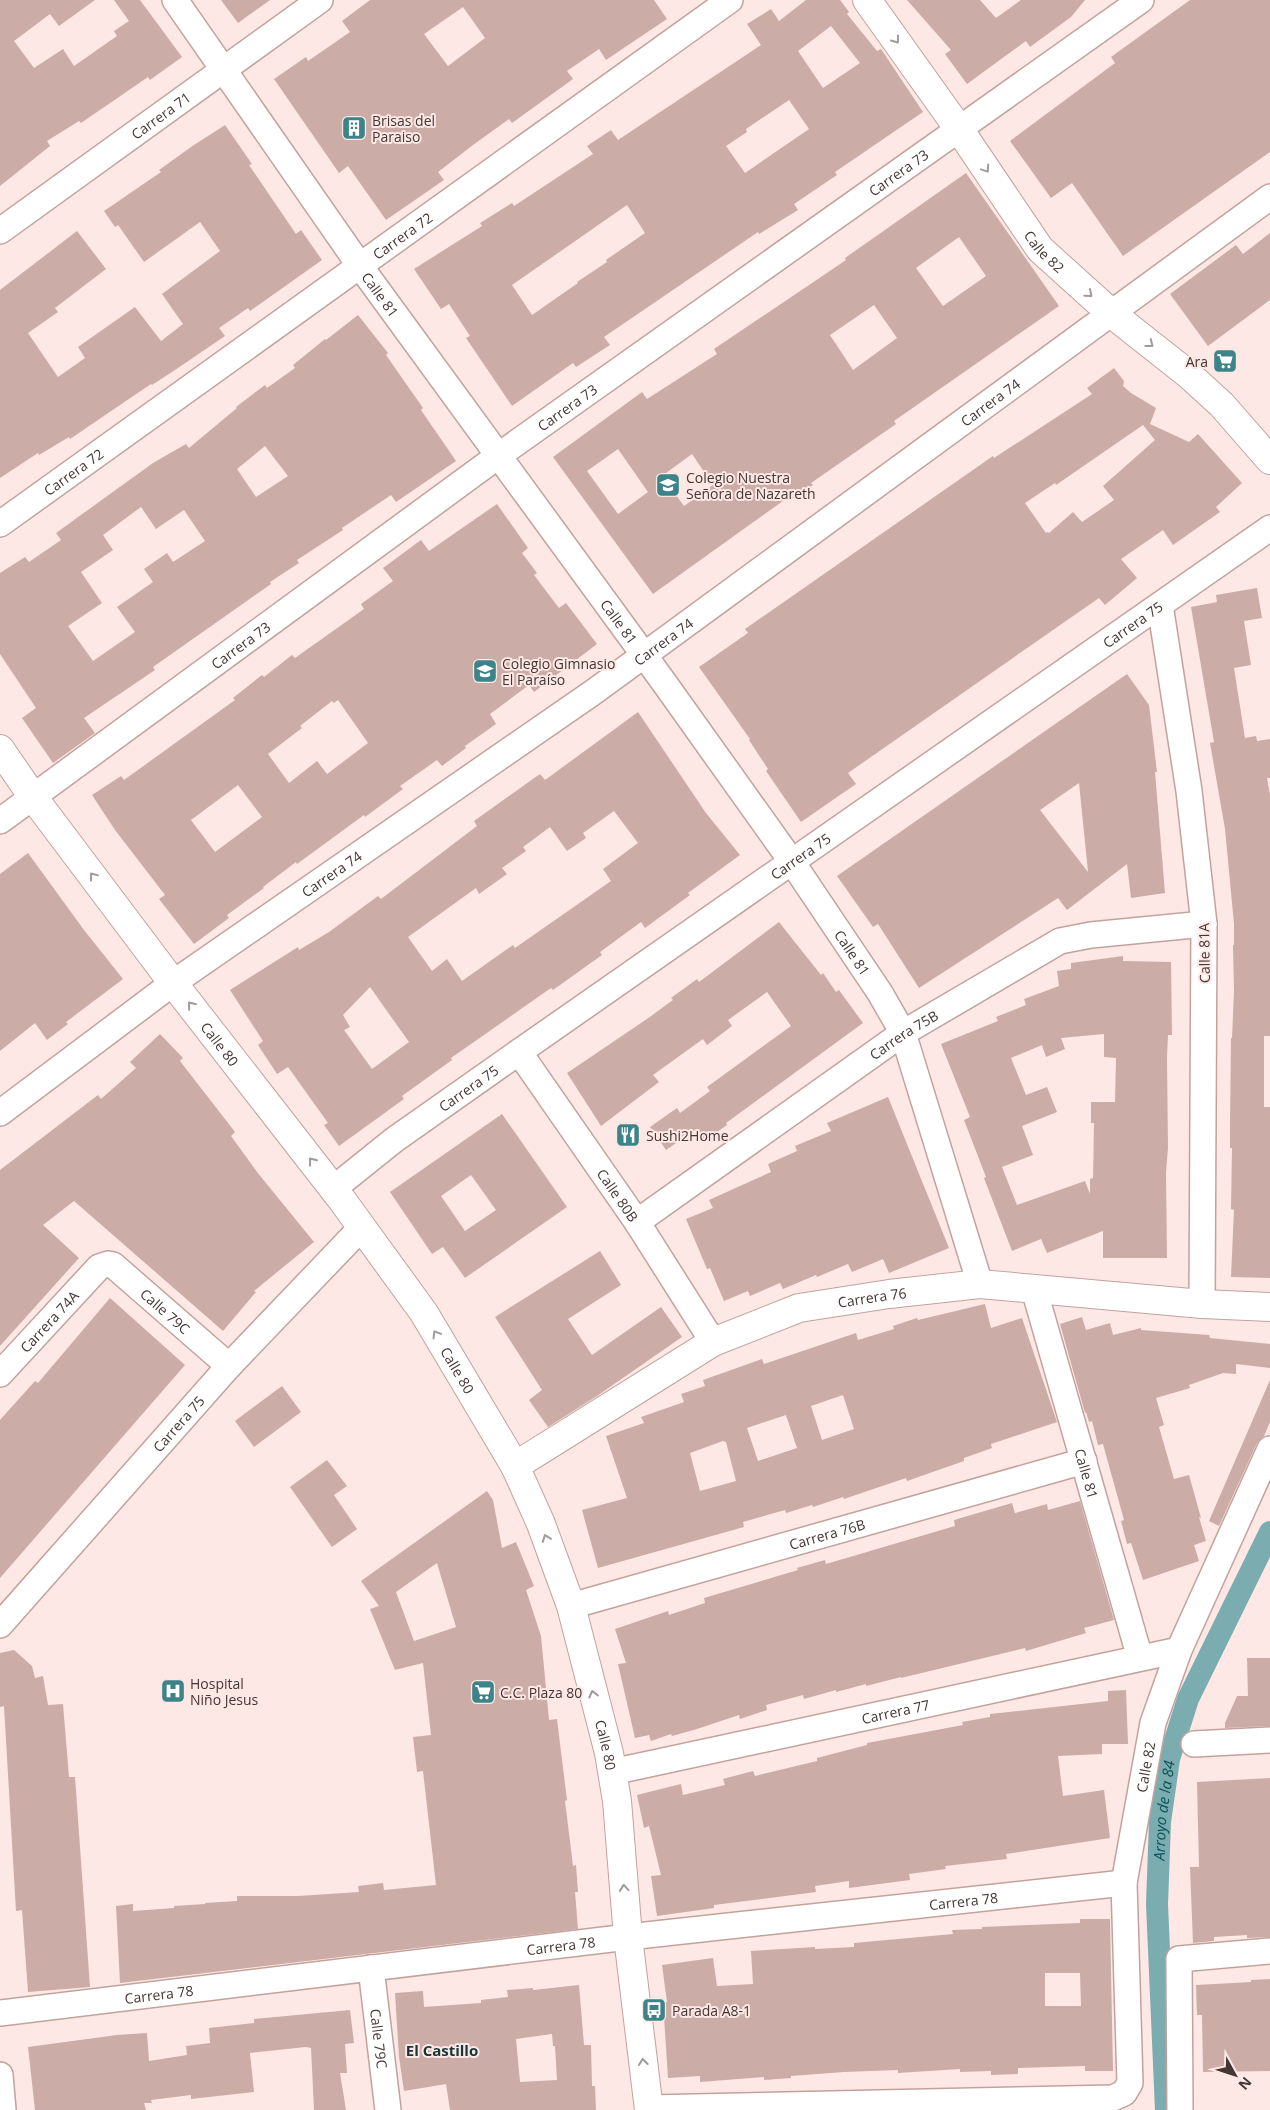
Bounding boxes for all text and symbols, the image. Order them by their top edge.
one-way arrow [890,34,898,43]
street label: Carrera 71 [127,87,194,143]
place label: Brisas del Paraiso [372,111,435,146]
building icon: Brisas del Paraiso [341,115,367,141]
street label: Carrera 73 [864,144,932,200]
one-way arrow [980,163,989,173]
street label: Carrera 72 [369,207,436,263]
street label: Calle 82 [1020,226,1069,276]
street label: Calle 81 [358,268,403,321]
one-way arrow [1083,288,1092,297]
one-way arrow [1144,339,1153,347]
supermarket icon: Ara [1212,348,1238,374]
place label: Ara [1186,352,1208,371]
street label: Carrera 74 [956,374,1023,430]
street label: Carrera 73 [533,379,601,435]
street label: Carrera 72 [39,444,107,499]
place label: Colegio Nuestra Señora de Nazareth [686,468,816,503]
school or university icon: Colegio Nuestra Señora de Nazareth [655,472,681,498]
street label: Calle 81 [597,595,642,648]
street label: Carrera 75 [1099,596,1166,652]
street label: Carrera 74 [630,613,697,669]
street label: Carrera 73 [207,617,274,673]
place label: Colegio Gimnasio El Paraíso [502,654,616,689]
school or university icon: Colegio Gimnasio El Paraíso [472,658,498,684]
street label: Carrera 75 [766,828,834,883]
street label: Carrera 74 [298,846,365,901]
one-way arrow [90,873,98,882]
street label: Calle 81A [1194,923,1214,983]
street label: Calle 81 [831,926,875,979]
one-way arrow [188,1002,196,1011]
street label: Carrera 75B [865,1005,941,1064]
street label: Calle 80 [197,1018,244,1070]
street label: Carrera 75 [434,1060,502,1115]
restaurant icon: Sushi2Home [615,1122,641,1148]
place label: Sushi2Home [646,1126,729,1145]
one-way arrow [309,1158,318,1167]
street label: Calle 80B [593,1165,643,1225]
street label: Carrera 76 [836,1283,907,1311]
street label: Calle 79C [137,1284,195,1338]
street label: Carrera 74A [15,1286,82,1356]
one-way arrow [433,1330,443,1339]
street label: Calle 80 [437,1343,479,1397]
street label: Carrera 75 [148,1391,208,1456]
street label: Calle 81 [1071,1446,1103,1501]
street label: Carrera 76B [787,1514,867,1553]
one-way arrow [542,1534,553,1543]
place label: Hospital Niño Jesus [190,1674,259,1709]
hospital icon: Hospital Niño Jesus [160,1678,186,1704]
supermarket icon: C.C. Plaza 80 [470,1679,496,1705]
place label: C.C. Plaza 80 [500,1683,582,1702]
one-way arrow [589,1690,599,1698]
street label: Carrera 77 [860,1694,931,1728]
street label: Calle 80 [591,1718,621,1772]
street label: Calle 82 [1131,1740,1159,1794]
water label: Arroyo de la 84 [1149,1758,1179,1862]
one-way arrow [619,1884,630,1892]
street label: Carrera 78 [928,1887,999,1914]
street label: Carrera 78 [525,1932,596,1959]
street label: Carrera 78 [123,1980,194,2007]
bus stop icon: Parada A8-1 [641,1997,667,2023]
place label: Parada A8-1 [672,2001,751,2020]
street label: Calle 79C [366,2008,392,2070]
district label: El Castillo [406,2040,478,2060]
north arrow [1210,2050,1260,2100]
one-way arrow [639,2057,649,2066]
text: N [1234,2073,1256,2094]

